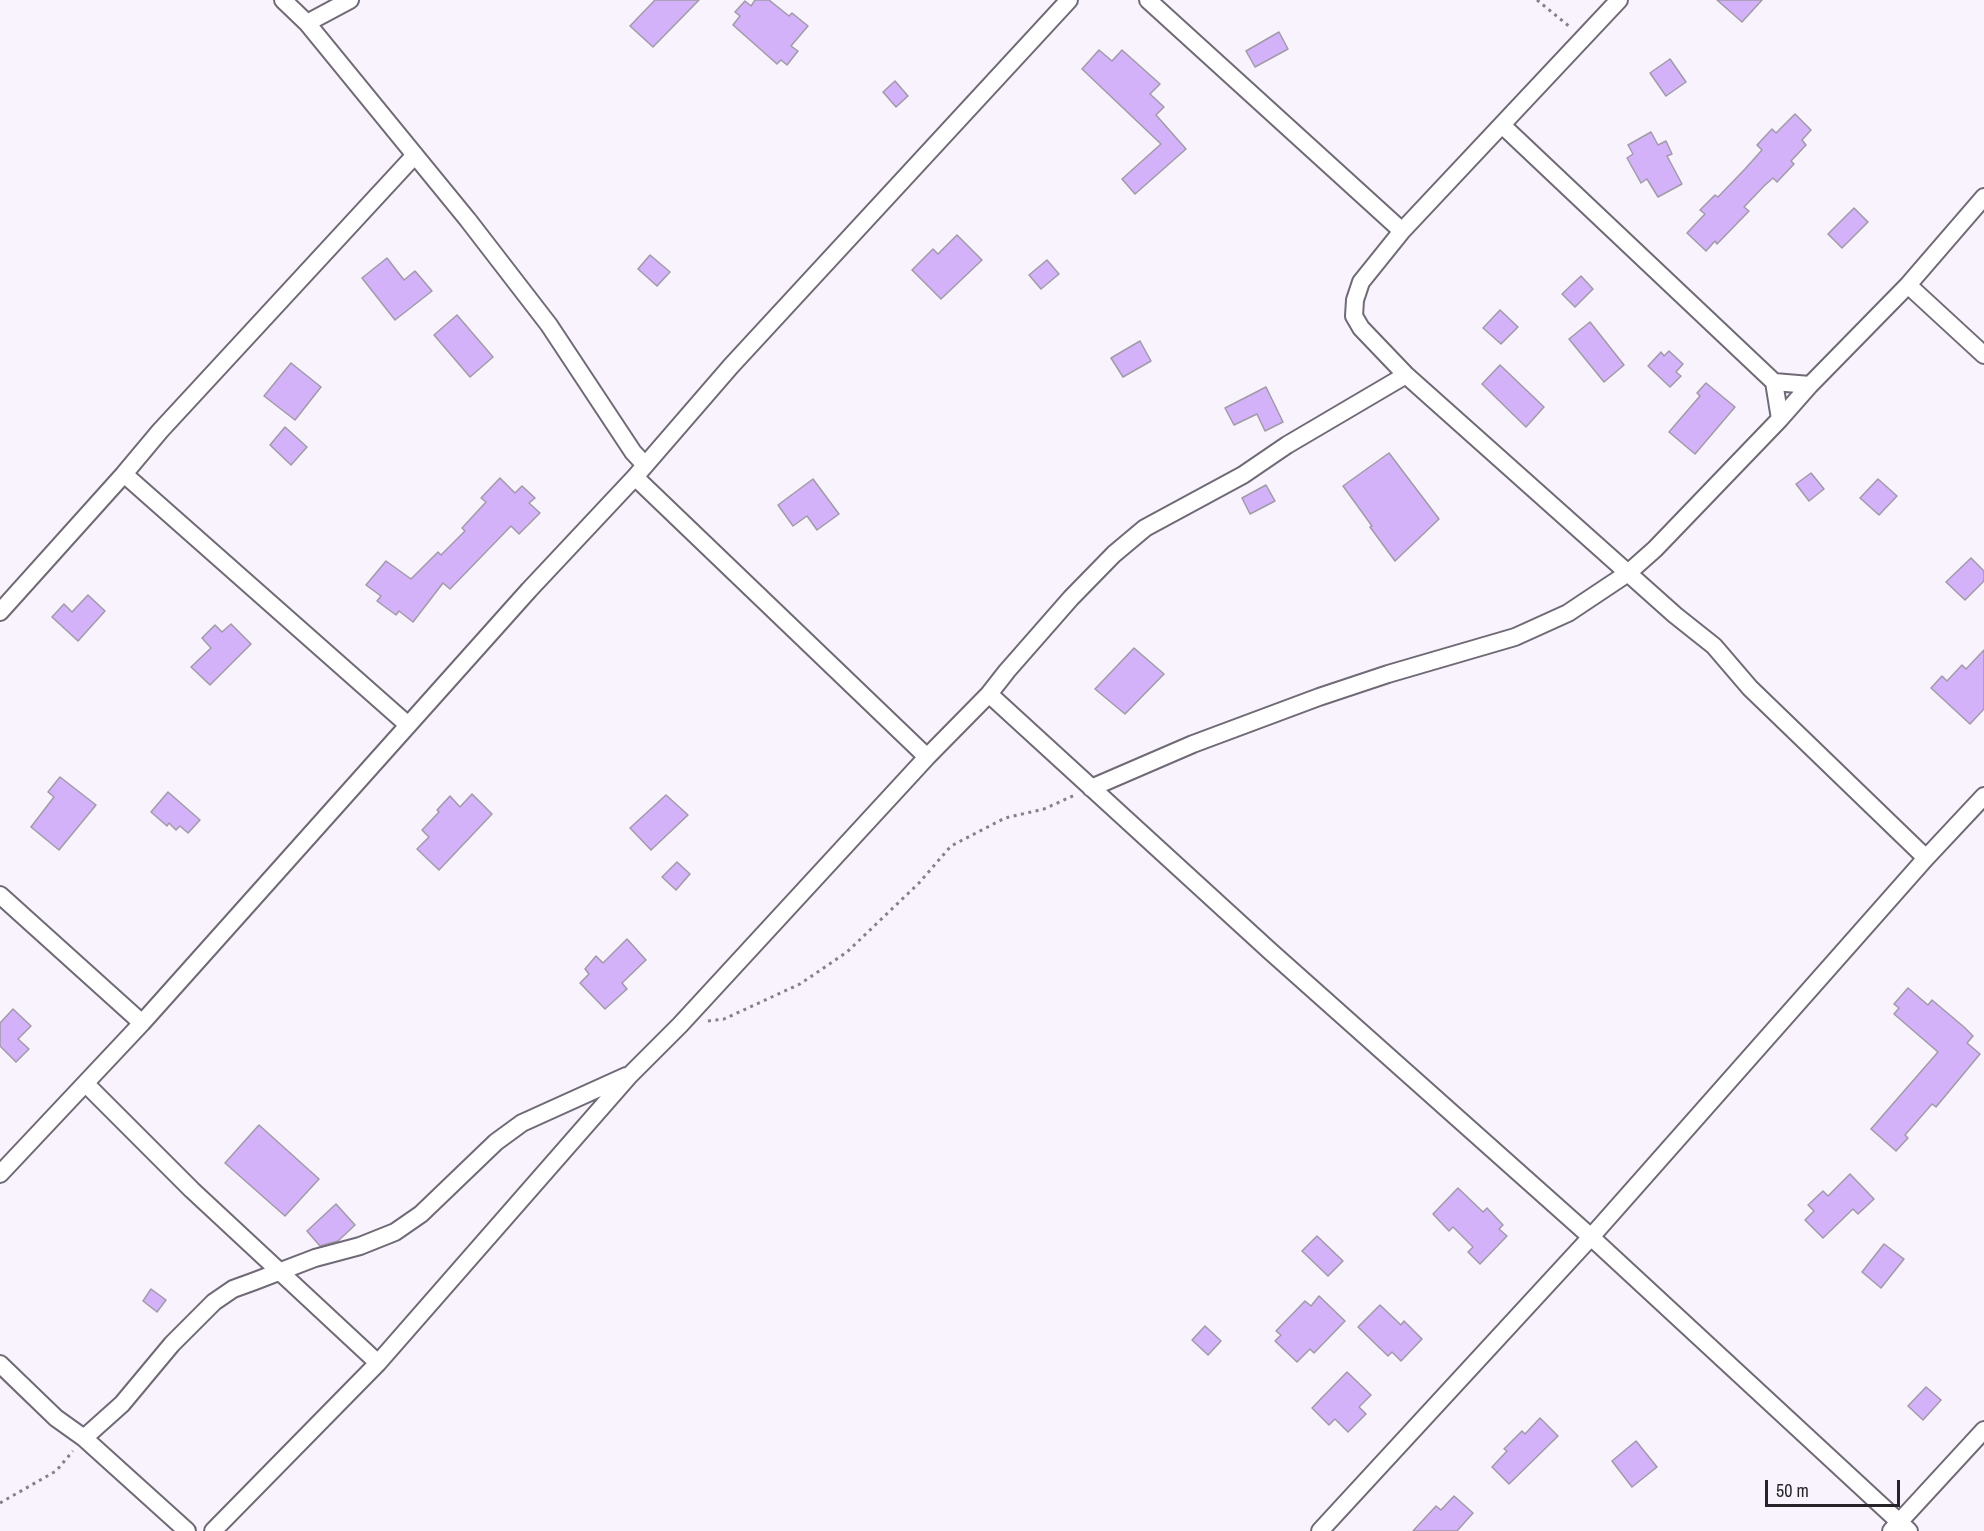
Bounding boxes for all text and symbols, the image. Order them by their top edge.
scale bar [1768,1468,1903,1506]
text: 50 m [1776,1478,1809,1503]

